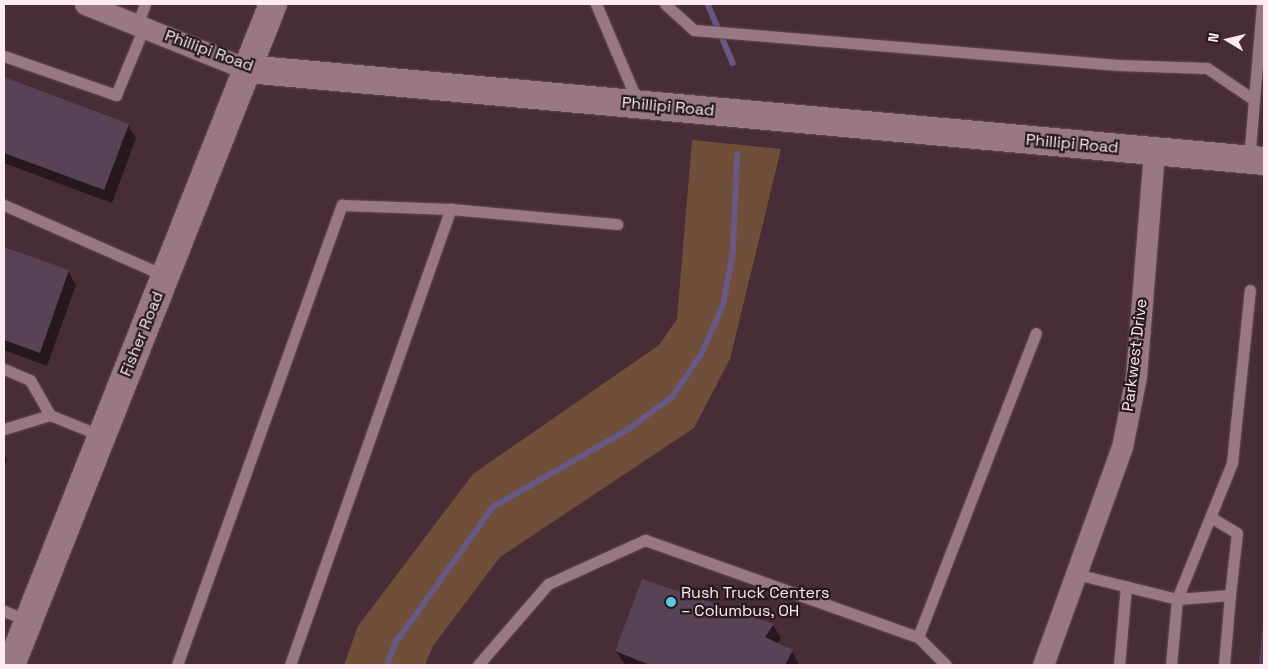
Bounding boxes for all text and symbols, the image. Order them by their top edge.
north arrow [1203,15,1253,65]
street label: Phillipi Road [162,26,256,76]
text: N [1204,32,1223,44]
street label: Phillipi Road [621,93,715,121]
street label: Phillipi Road [1025,130,1119,158]
street label: Fisher Road [116,289,168,379]
street label: Parkwest Drive [1119,298,1151,412]
place label: Rush Truck Centers – Columbus, OH [681,583,830,621]
marker: Rush Truck Centers – Columbus, OH [665,596,677,608]

